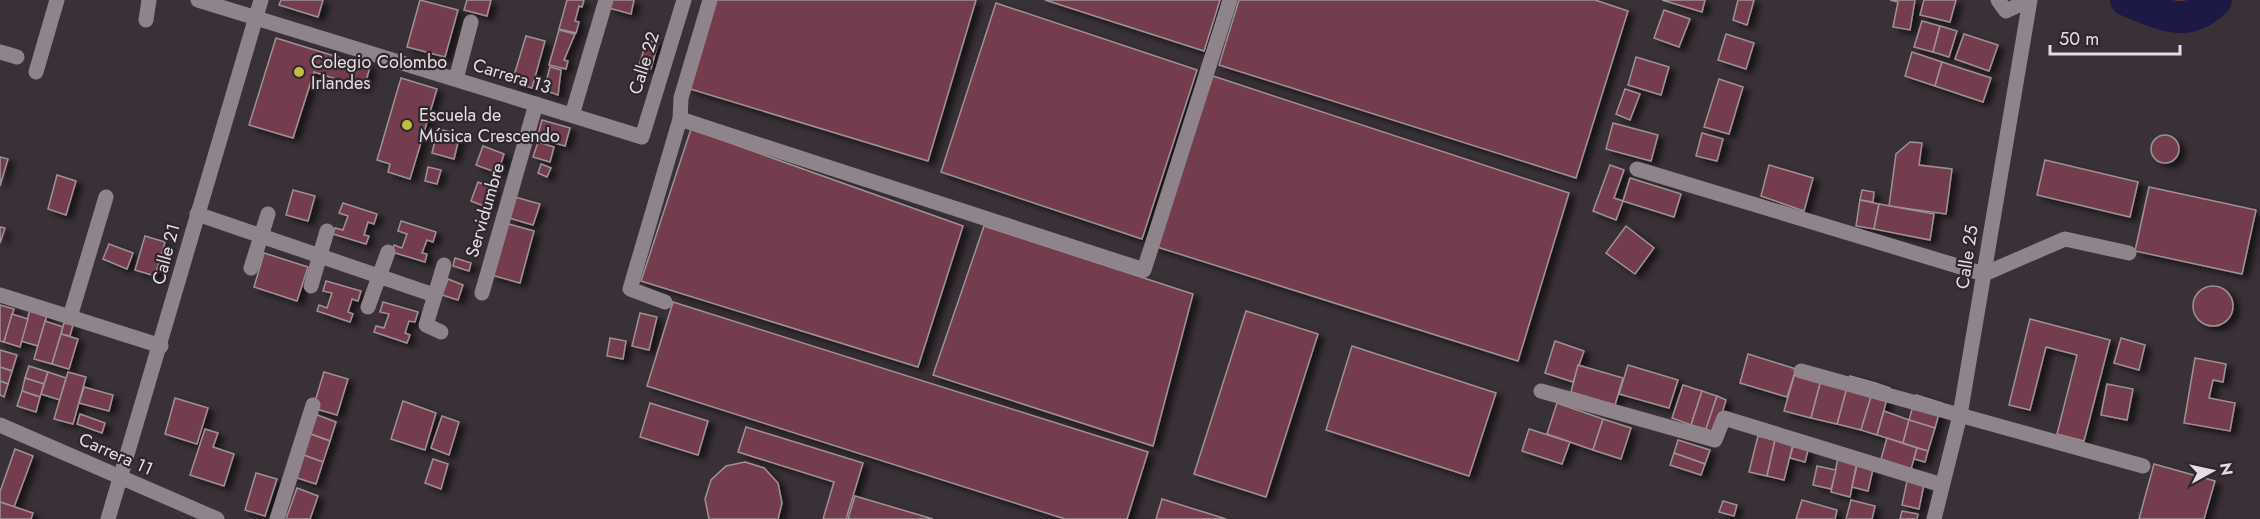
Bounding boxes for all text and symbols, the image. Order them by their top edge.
scale bar [2050,18,2180,56]
text: 50 m [2059,26,2099,52]
street label: Calle 22 [622,28,666,98]
place label: Colegio Colombo Irlandes [311,49,447,96]
street label: Carrera 13 [470,52,554,100]
marker: Colegio Colombo Irlandes [292,65,306,79]
place label: Escuela de Música Crescendo [419,102,560,149]
marker: Escuela de Música Crescendo [400,118,414,132]
street label: Servidumbre [459,159,511,261]
street label: Calle 21 [145,221,187,287]
street label: Calle 25 [1949,223,1985,291]
street label: Carrera 11 [75,426,157,482]
north arrow [2182,441,2242,501]
text: N [2214,461,2239,477]

